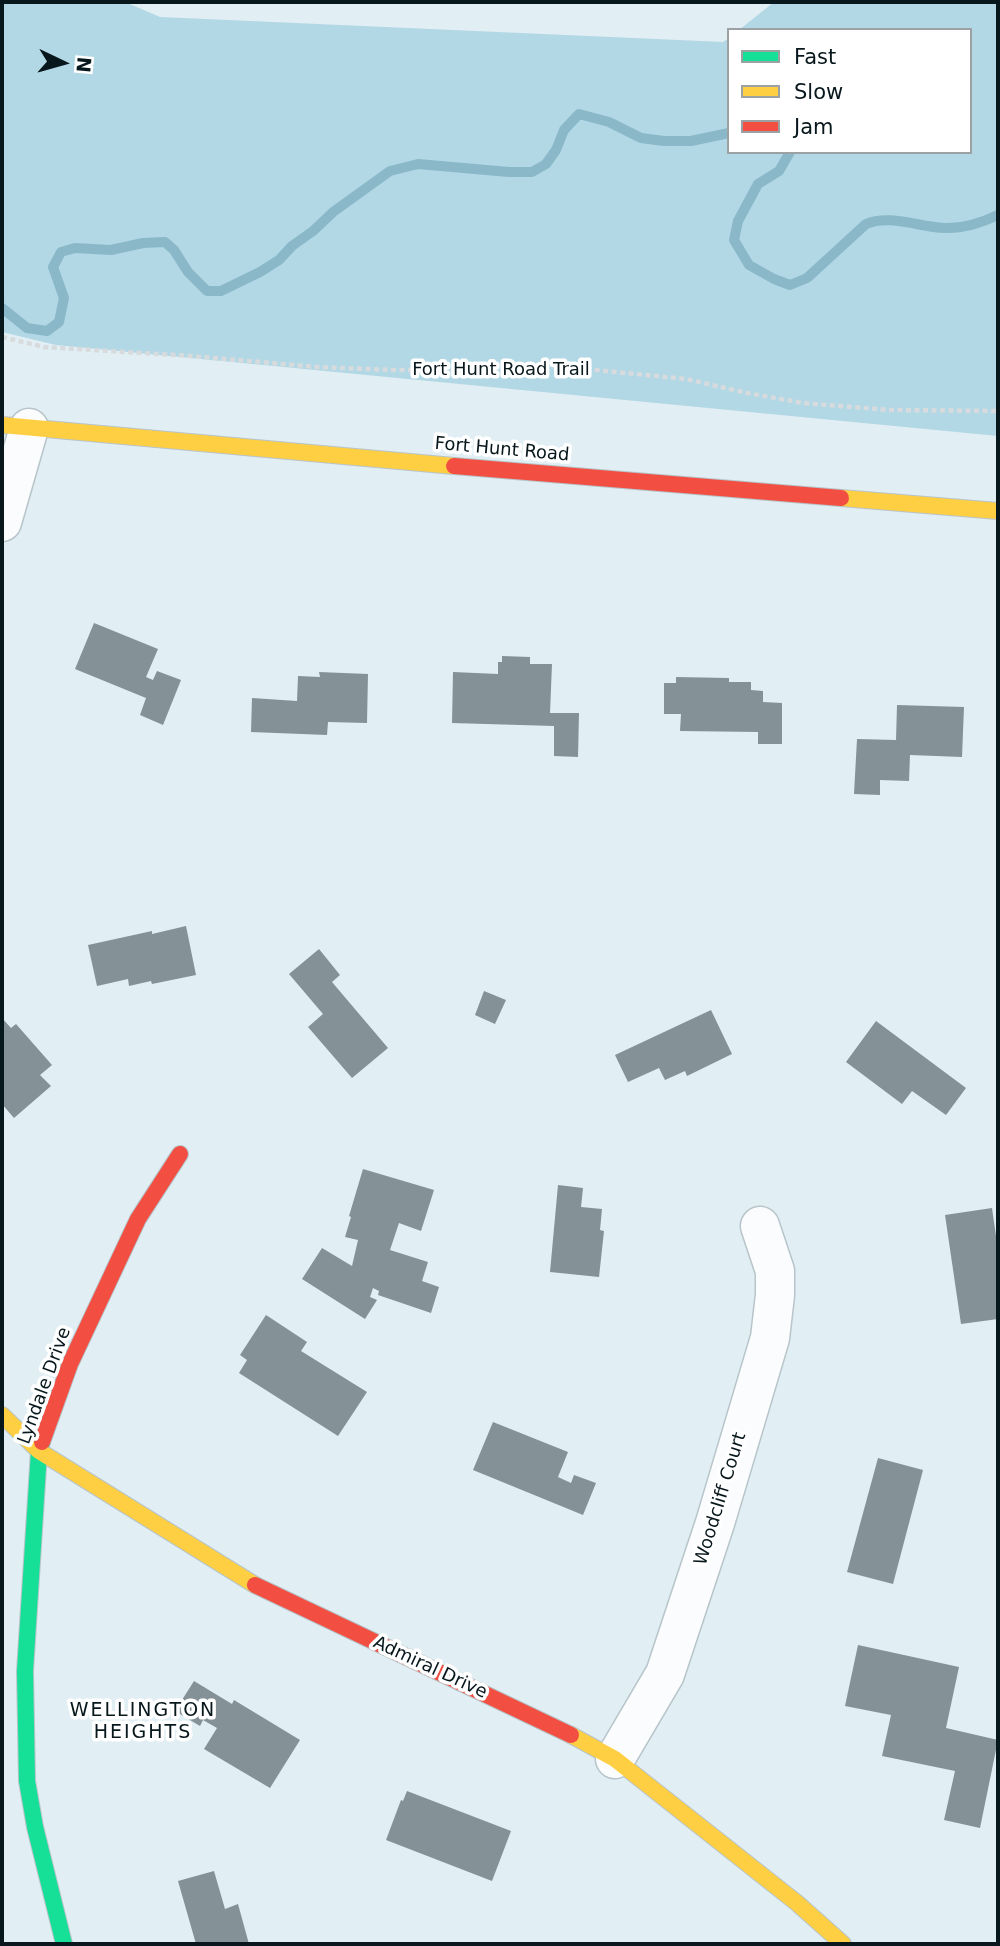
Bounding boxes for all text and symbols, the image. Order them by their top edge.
north arrow [28,28,98,98]
legend [727,28,972,154]
text: Fast [794,45,836,69]
text: N [72,56,96,74]
text: Slow [794,80,843,104]
text: Jam [794,115,834,139]
street label: Fort Hunt Road Trail [412,359,590,381]
street label: Fort Hunt Road [434,433,570,467]
street label: Lyndale Drive [14,1325,76,1447]
street label: Woodcliff Court [691,1430,751,1568]
street label: Admiral Drive [370,1632,490,1704]
district label: WELLINGTON HEIGHTS [71,1700,215,1744]

